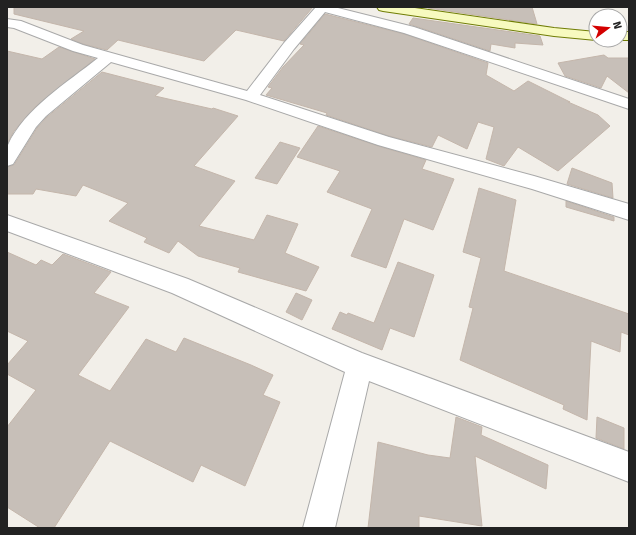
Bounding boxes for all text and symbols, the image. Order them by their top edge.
north arrow [588,8,628,48]
text: N [610,20,624,31]

